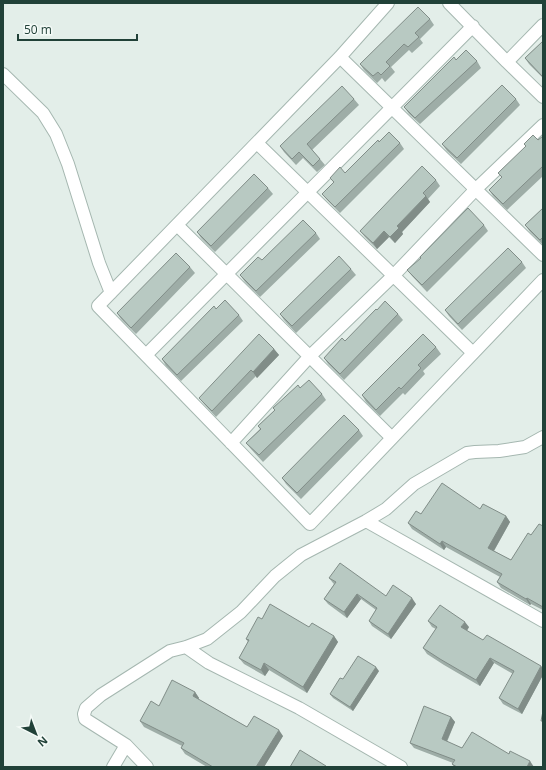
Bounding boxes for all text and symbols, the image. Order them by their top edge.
scale bar [18,16,137,42]
text: 50 m [24,21,52,38]
north arrow [16,714,56,754]
text: N [35,733,51,750]

